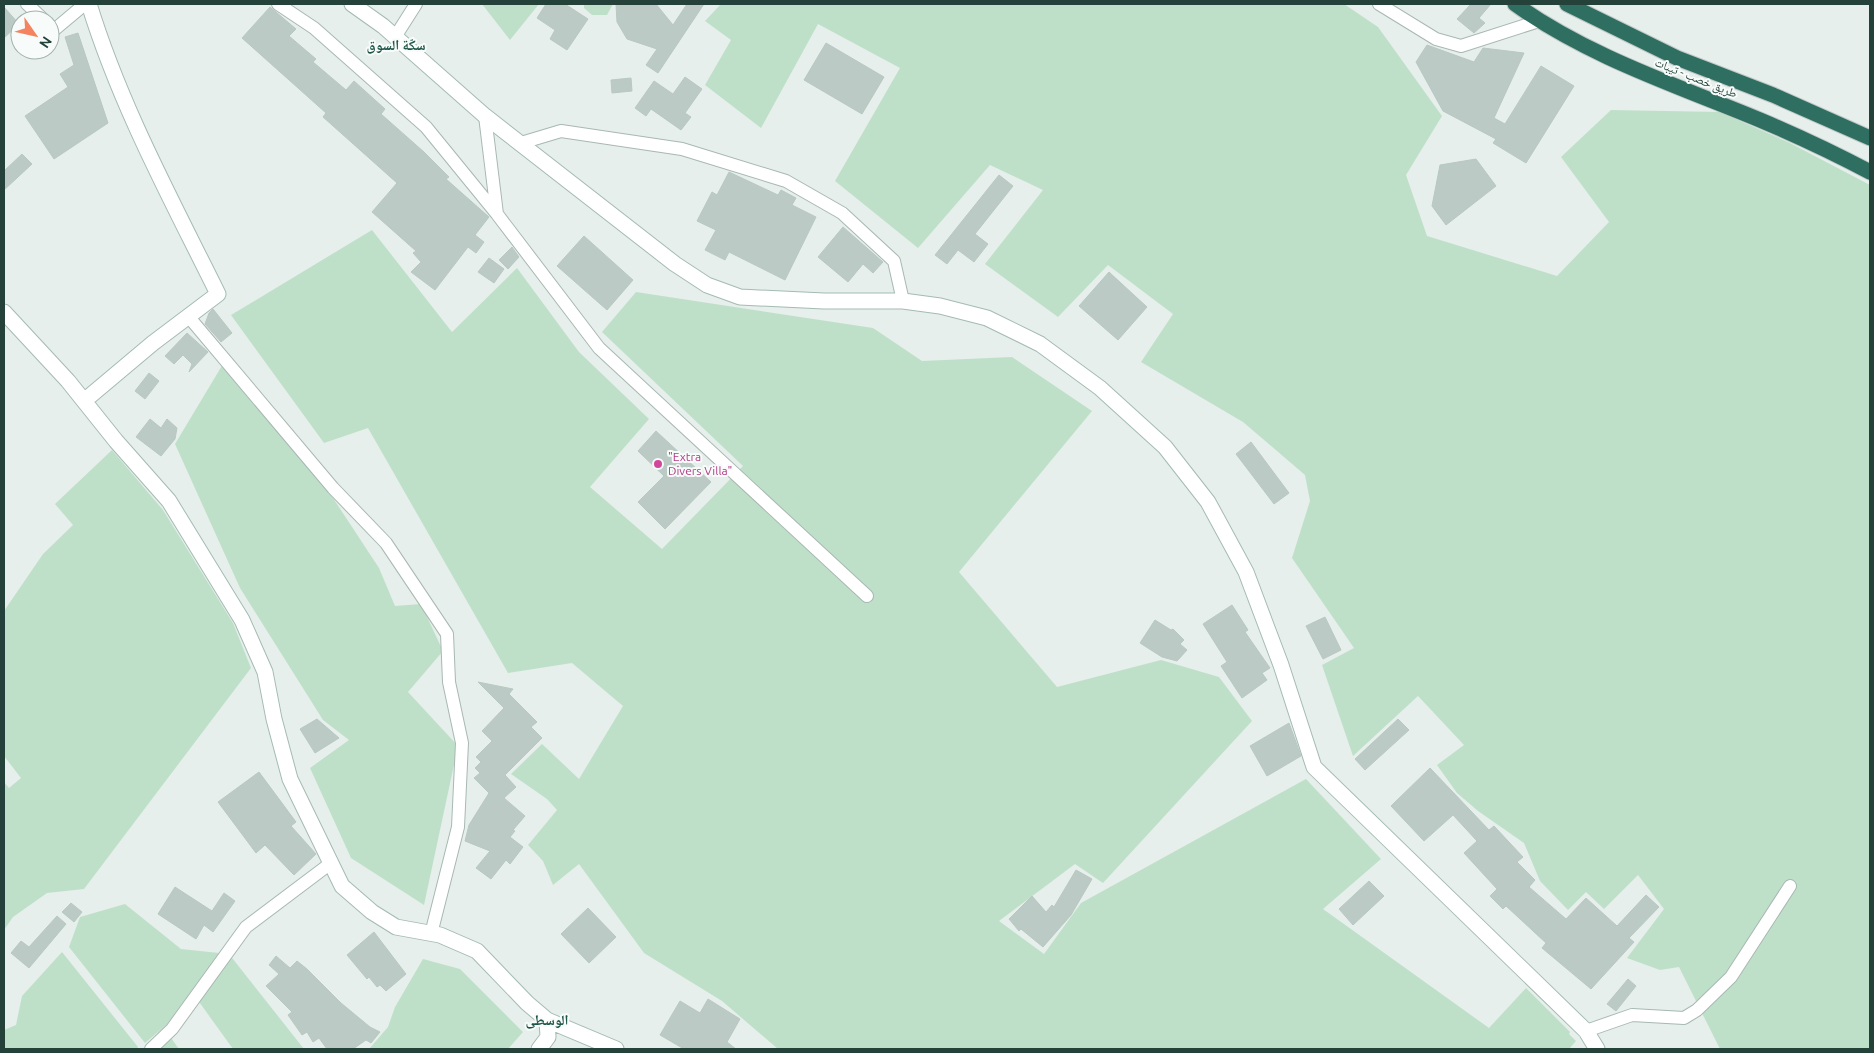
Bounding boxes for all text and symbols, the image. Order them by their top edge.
north arrow [10,10,60,60]
text: N [36,33,55,51]
district label: سكّة السوق [367,37,426,54]
street label: طريق خصب - تيبات [1653,55,1739,101]
place label: "Extra Divers Villa" [668,450,732,477]
marker: "Extra Divers Villa" [652,458,664,470]
district label: الوسطى [525,1012,569,1029]

